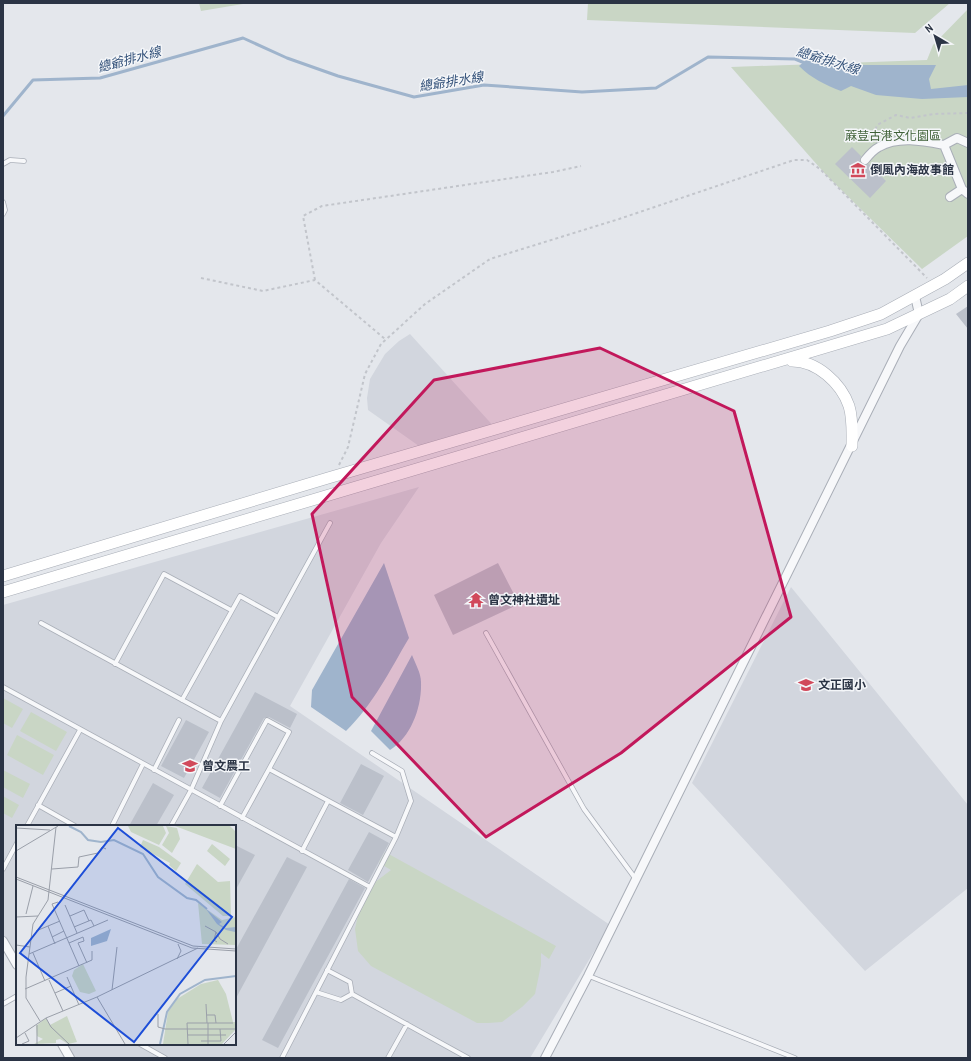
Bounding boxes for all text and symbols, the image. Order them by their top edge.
north arrow [915,16,955,56]
text: N [922,21,936,36]
water label: 總爺排水線 [96,42,165,76]
water label: 總爺排水線 [794,43,863,79]
water label: 總爺排水線 [418,68,486,95]
park label: 蔴荳古港文化園區 [845,128,941,144]
museum icon: 倒風內海故事館 [849,161,867,179]
place label: 倒風內海故事館 [870,162,954,178]
temple icon: 曾文神社遺址 [467,591,485,609]
place label: 曾文神社遺址 [488,592,560,608]
school or university icon: 文正國小 [797,676,815,694]
place label: 文正國小 [818,677,866,693]
school or university icon: 曾文農工 [181,757,199,775]
place label: 曾文農工 [202,758,250,774]
inset map [16,825,236,1045]

